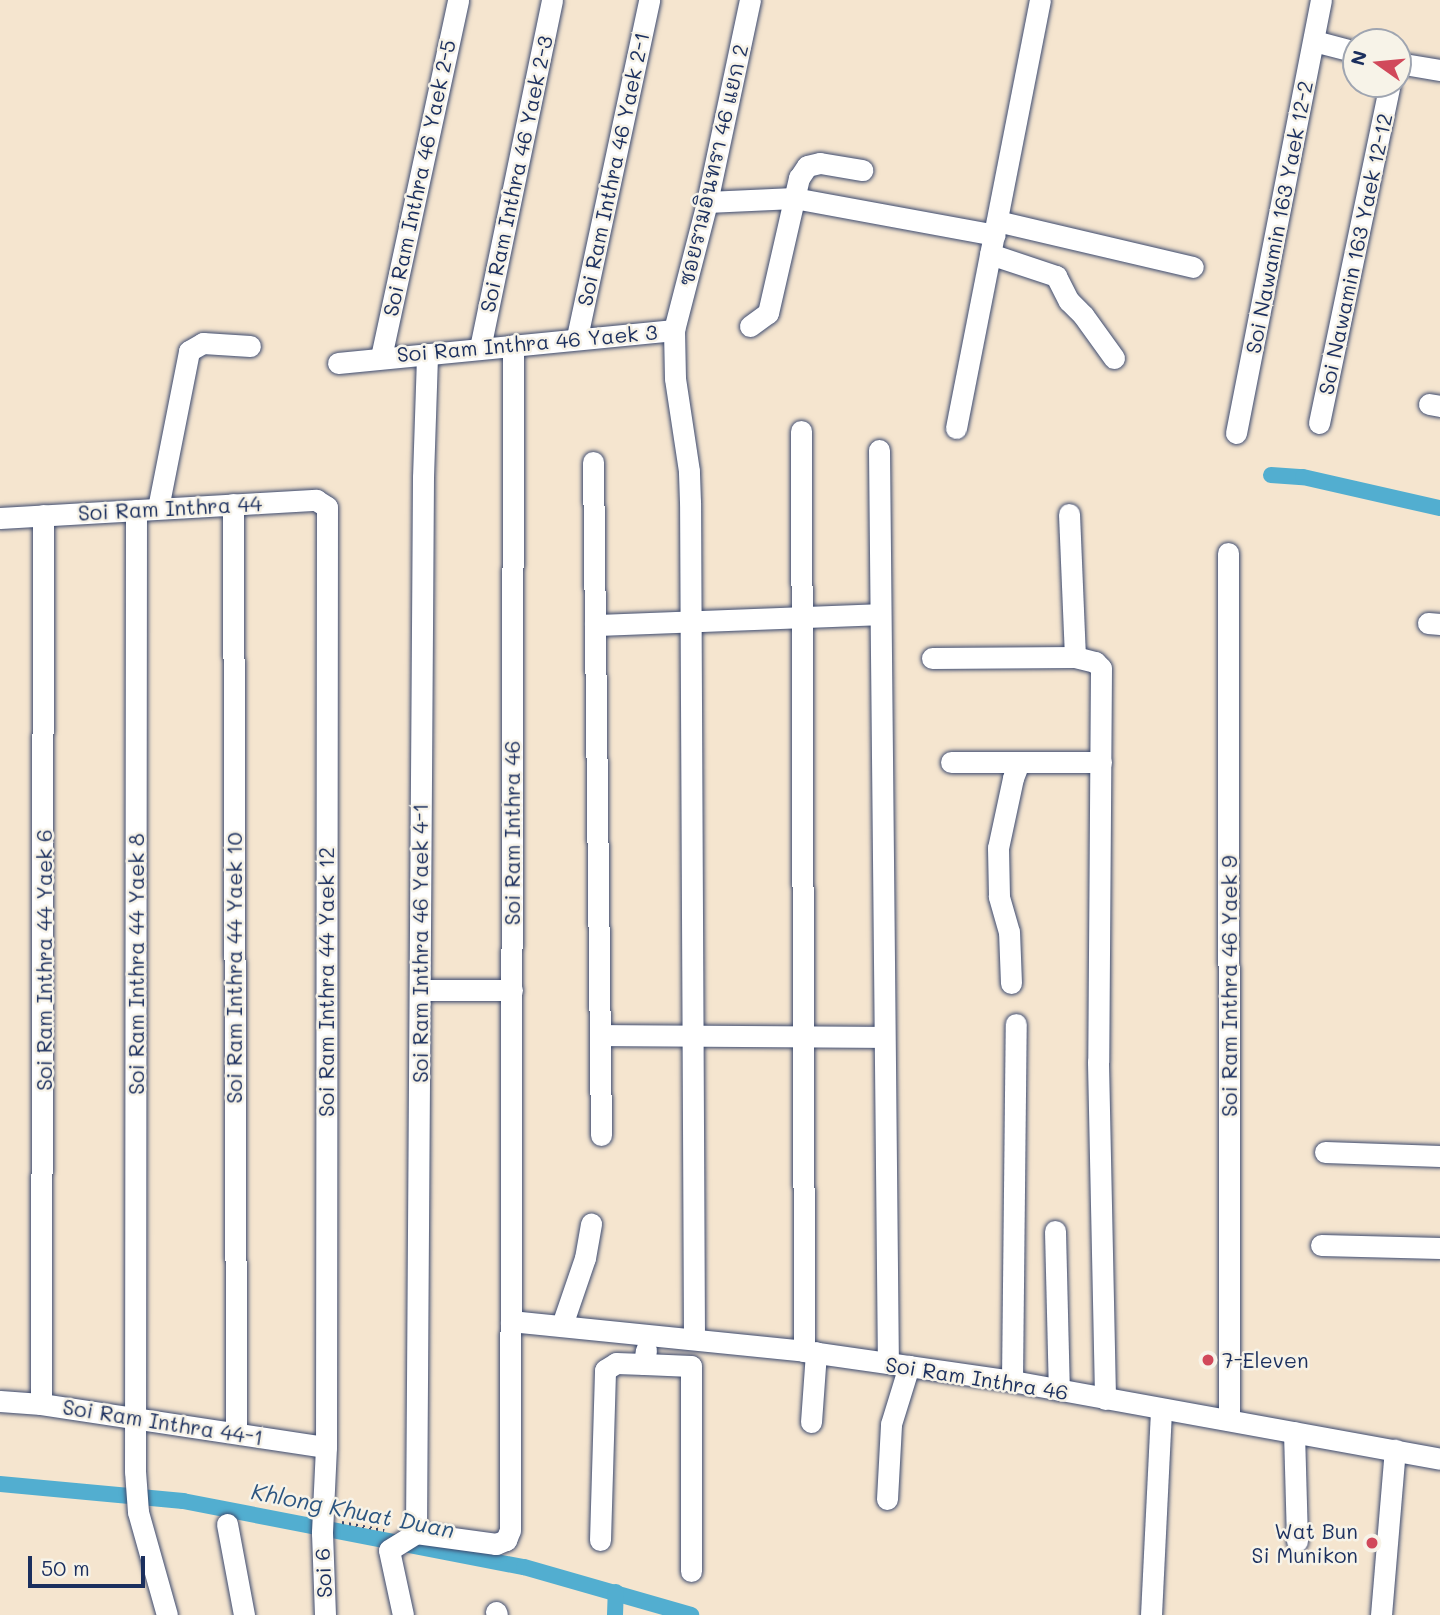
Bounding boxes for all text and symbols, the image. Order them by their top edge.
north arrow [1342,28,1412,98]
street label: Soi Ram Inthra 46 Yaek 2-1 [572,30,654,308]
street label: Soi Ram Inthra 46 Yaek 2-3 [474,33,558,315]
street label: Soi Ram Inthra 46 Yaek 2-5 [377,37,461,319]
street label: ซอยรามอินทรา 46 แยก 2 [673,42,753,288]
text: N [1344,48,1372,68]
street label: Soi Nawamin 163 Yaek 12-2 [1240,78,1318,356]
street label: Soi Nawamin 163 Yaek 12-12 [1313,111,1397,397]
street label: Soi Ram Inthra 46 Yaek 3 [396,319,658,367]
street label: Soi Ram Inthra 44 [77,491,263,525]
street label: Soi Ram Inthra 46 [499,741,525,925]
street label: Soi Ram Inthra 46 Yaek 4-1 [407,803,433,1083]
street label: Soi Ram Inthra 44 Yaek 6 [31,829,57,1091]
street label: Soi Ram Inthra 44 Yaek 10 [221,832,247,1104]
street label: Soi Ram Inthra 44 Yaek 8 [123,833,149,1095]
street label: Soi Ram Inthra 44 Yaek 12 [313,847,339,1117]
street label: Soi Ram Inthra 46 Yaek 9 [1216,855,1242,1117]
place label: 7-Eleven [1222,1347,1309,1373]
street label: Soi Ram Inthra 46 [884,1351,1070,1405]
marker: 7-Eleven [1200,1352,1216,1368]
street label: Soi Ram Inthra 44-1 [61,1394,265,1450]
water label: Khlong Khuat Duan [249,1477,457,1543]
place label: Wat Bun Si Munikon [1252,1518,1358,1568]
marker: Wat Bun Si Munikon [1364,1535,1380,1551]
scale bar [32,1542,149,1586]
street label: Soi 6 [309,1547,337,1599]
text: 50 m [41,1554,90,1581]

